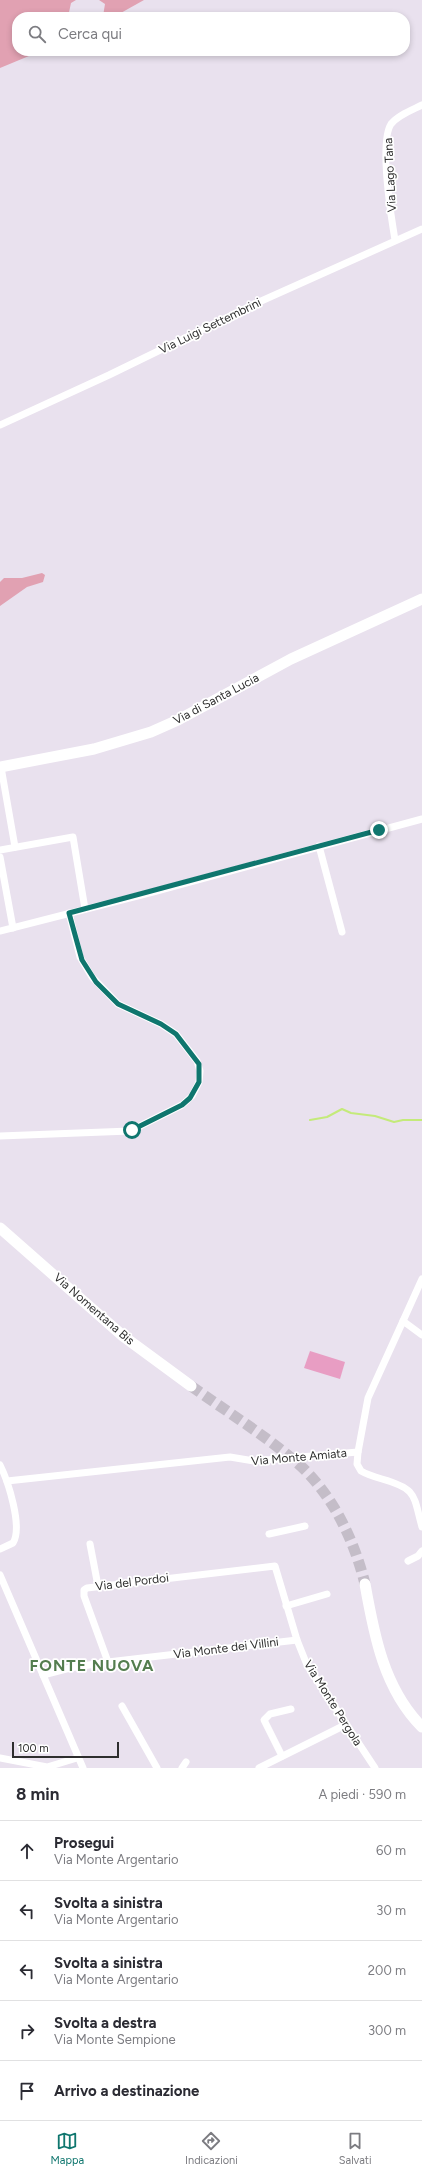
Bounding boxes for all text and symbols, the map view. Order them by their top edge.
search box [12,12,410,56]
icon: search [26,23,48,45]
text: Cerca qui [58,25,122,43]
street label: Via Lago Tana [381,138,399,212]
street label: Via Luigi Settembrini [157,295,263,357]
street label: Via di Santa Lucia [171,671,261,727]
route end [370,821,388,839]
route start [123,1121,141,1139]
street label: Via Nomentana Bis [51,1270,137,1348]
street label: Via Monte Amiata [251,1446,347,1468]
street label: Via del Pordoi [94,1571,170,1593]
street label: Via Monte dei Villini [173,1635,279,1661]
district label: FONTE NUOVA [29,1656,155,1675]
street label: Via Monte Pergola [301,1658,365,1748]
scale bar [12,1740,119,1759]
text: 100 m [18,1742,49,1755]
text: 8 min [16,1784,59,1804]
text: A piedi · 590 m [318,1787,406,1802]
text: Prosegui [54,1834,114,1852]
icon: ahead [16,1840,38,1862]
text: 60 m [376,1843,406,1858]
text: Via Monte Argentario [54,1852,179,1867]
text: Svolta a sinistra [54,1894,163,1912]
icon: left [16,1900,38,1922]
text: 30 m [376,1903,406,1918]
text: Via Monte Argentario [54,1912,179,1927]
text: Svolta a sinistra [54,1954,163,1972]
icon: left [16,1960,38,1982]
text: 200 m [368,1963,406,1978]
text: Via Monte Argentario [54,1972,179,1987]
text: Svolta a destra [54,2014,157,2032]
icon: right [16,2020,38,2042]
text: 300 m [368,2023,406,2038]
text: Via Monte Sempione [54,2032,176,2047]
icon: arrive [16,2080,38,2102]
text: Arrivo a destinazione [54,2082,199,2100]
tab: Mappa [51,2130,84,2167]
tab: Indicazioni [185,2130,238,2167]
tab: Salvati [339,2130,371,2167]

